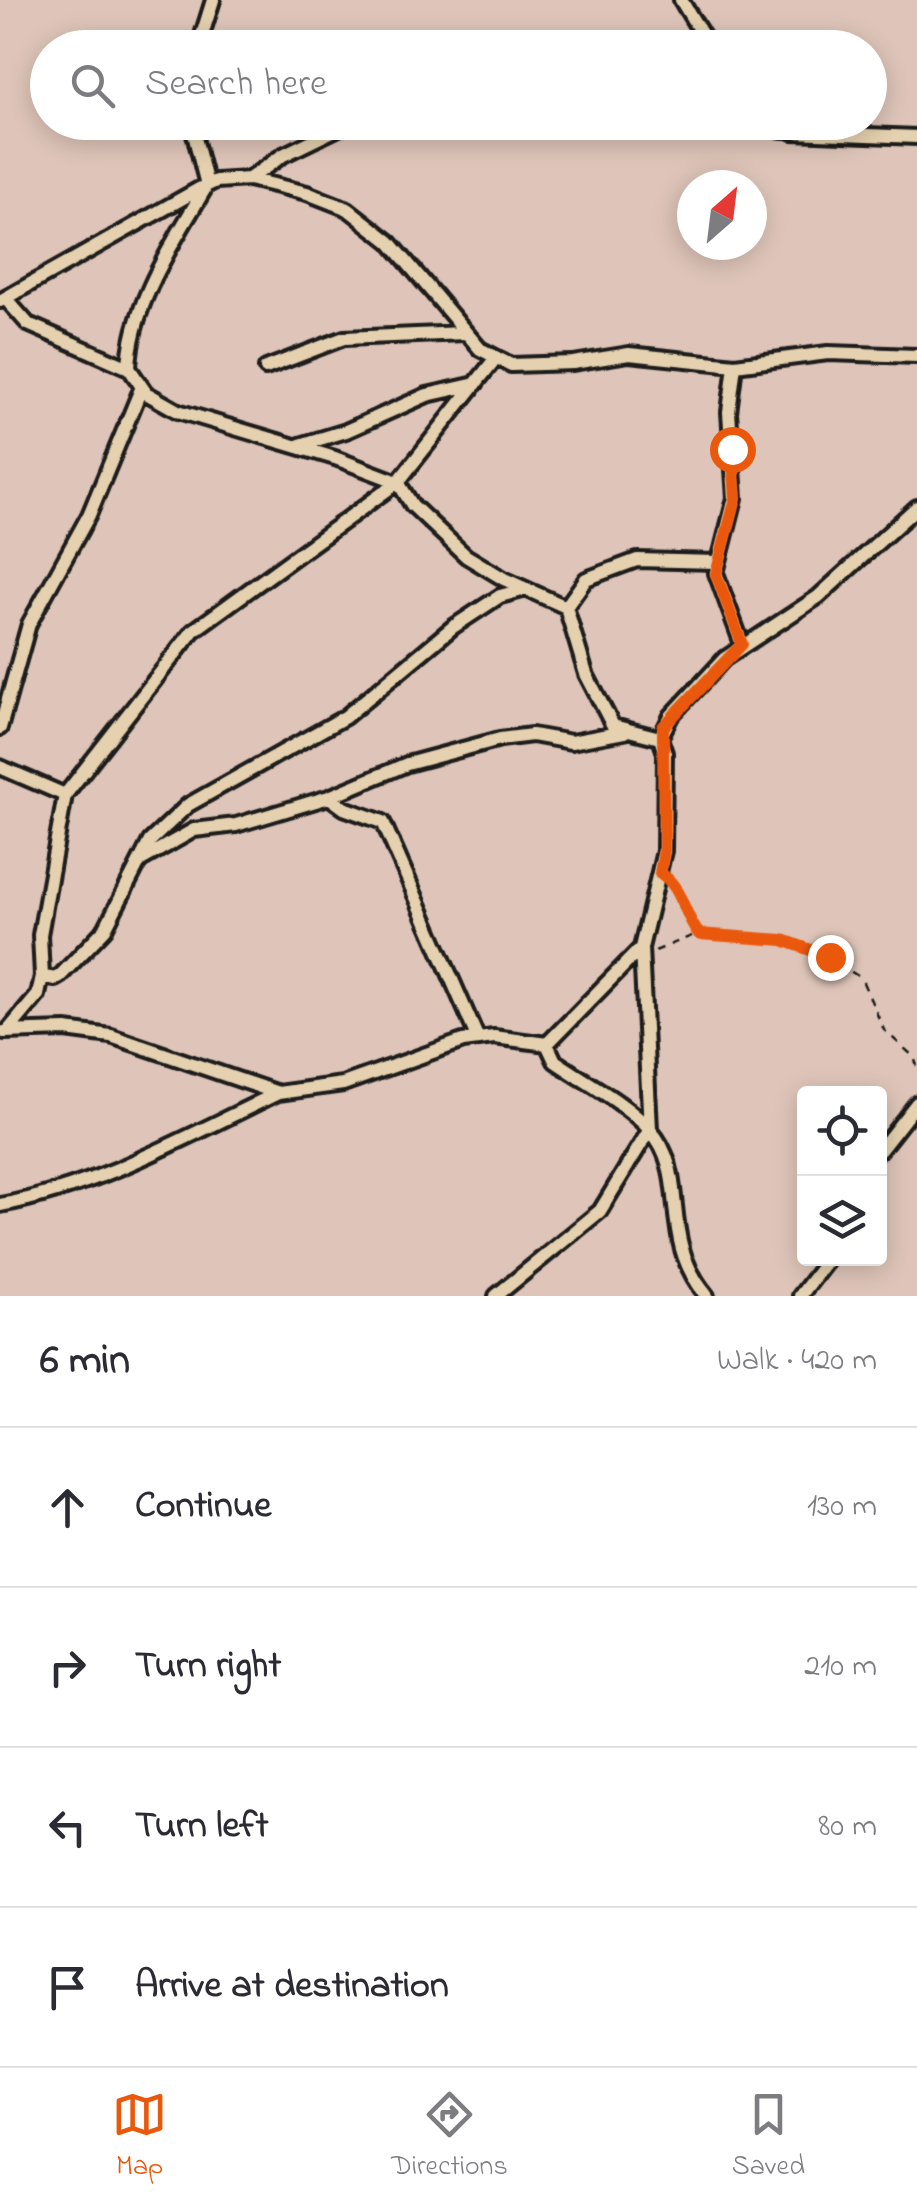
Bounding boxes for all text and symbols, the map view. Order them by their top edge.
search box [30,30,887,140]
text: Search here [145,57,327,113]
icon: search [65,58,120,113]
north arrow [677,170,767,260]
route start [710,427,756,473]
route end [808,935,854,981]
map controls [797,1086,887,1266]
button: locate [797,1086,887,1176]
button: layers [797,1176,887,1266]
text: 6 min [40,1331,130,1392]
text: Walk · 420 m [717,1338,877,1385]
text: Continue [135,1479,271,1535]
icon: ahead [40,1480,95,1535]
text: 130 m [807,1484,877,1531]
text: Turn right [135,1639,281,1695]
icon: right [40,1640,95,1695]
text: 210 m [804,1644,877,1691]
text: Turn left [135,1799,268,1855]
icon: left [40,1800,95,1855]
text: 80 m [818,1804,877,1851]
text: Arrive at destination [135,1959,449,2015]
icon: arrive [40,1960,95,2015]
tab: Map [112,2087,167,2188]
tab: Directions [391,2087,508,2188]
tab: Saved [732,2087,805,2188]

